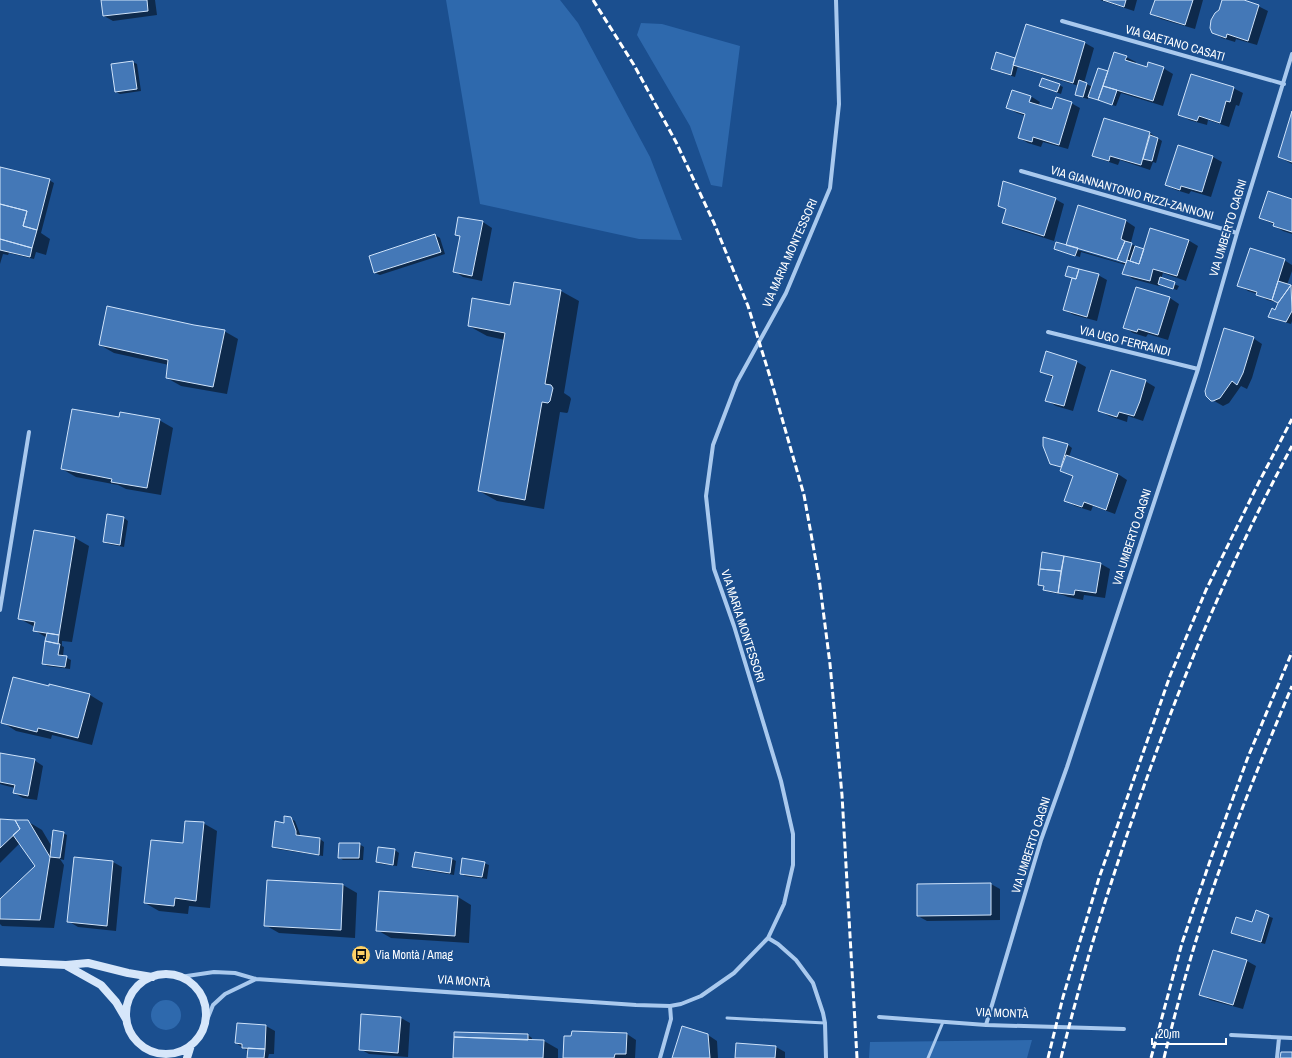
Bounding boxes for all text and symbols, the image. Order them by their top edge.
street label: VIA GAETANO CASATI [1123,21,1227,65]
street label: VIA GIANNANTONIO RIZZI-ZANNONI [1049,162,1215,224]
street label: VIA UMBERTO CAGNI [1206,177,1250,279]
street label: VIA MARIA MONTESSORI [759,196,821,310]
street label: VIA UGO FERRANDI [1078,322,1172,360]
street label: VIA UMBERTO CAGNI [1109,487,1155,587]
street label: VIA MARIA MONTESSORI [717,568,769,684]
street label: VIA UMBERTO CAGNI [1008,795,1054,895]
bus stop icon: Via Montà / Amag [350,944,372,966]
place label: Via Montà / Amag [375,947,454,963]
street label: VIA MONTÀ [437,971,491,991]
street label: VIA MONTÀ [975,1004,1029,1022]
scale bar [1152,1020,1226,1046]
text: 20 m [1158,1026,1180,1042]

